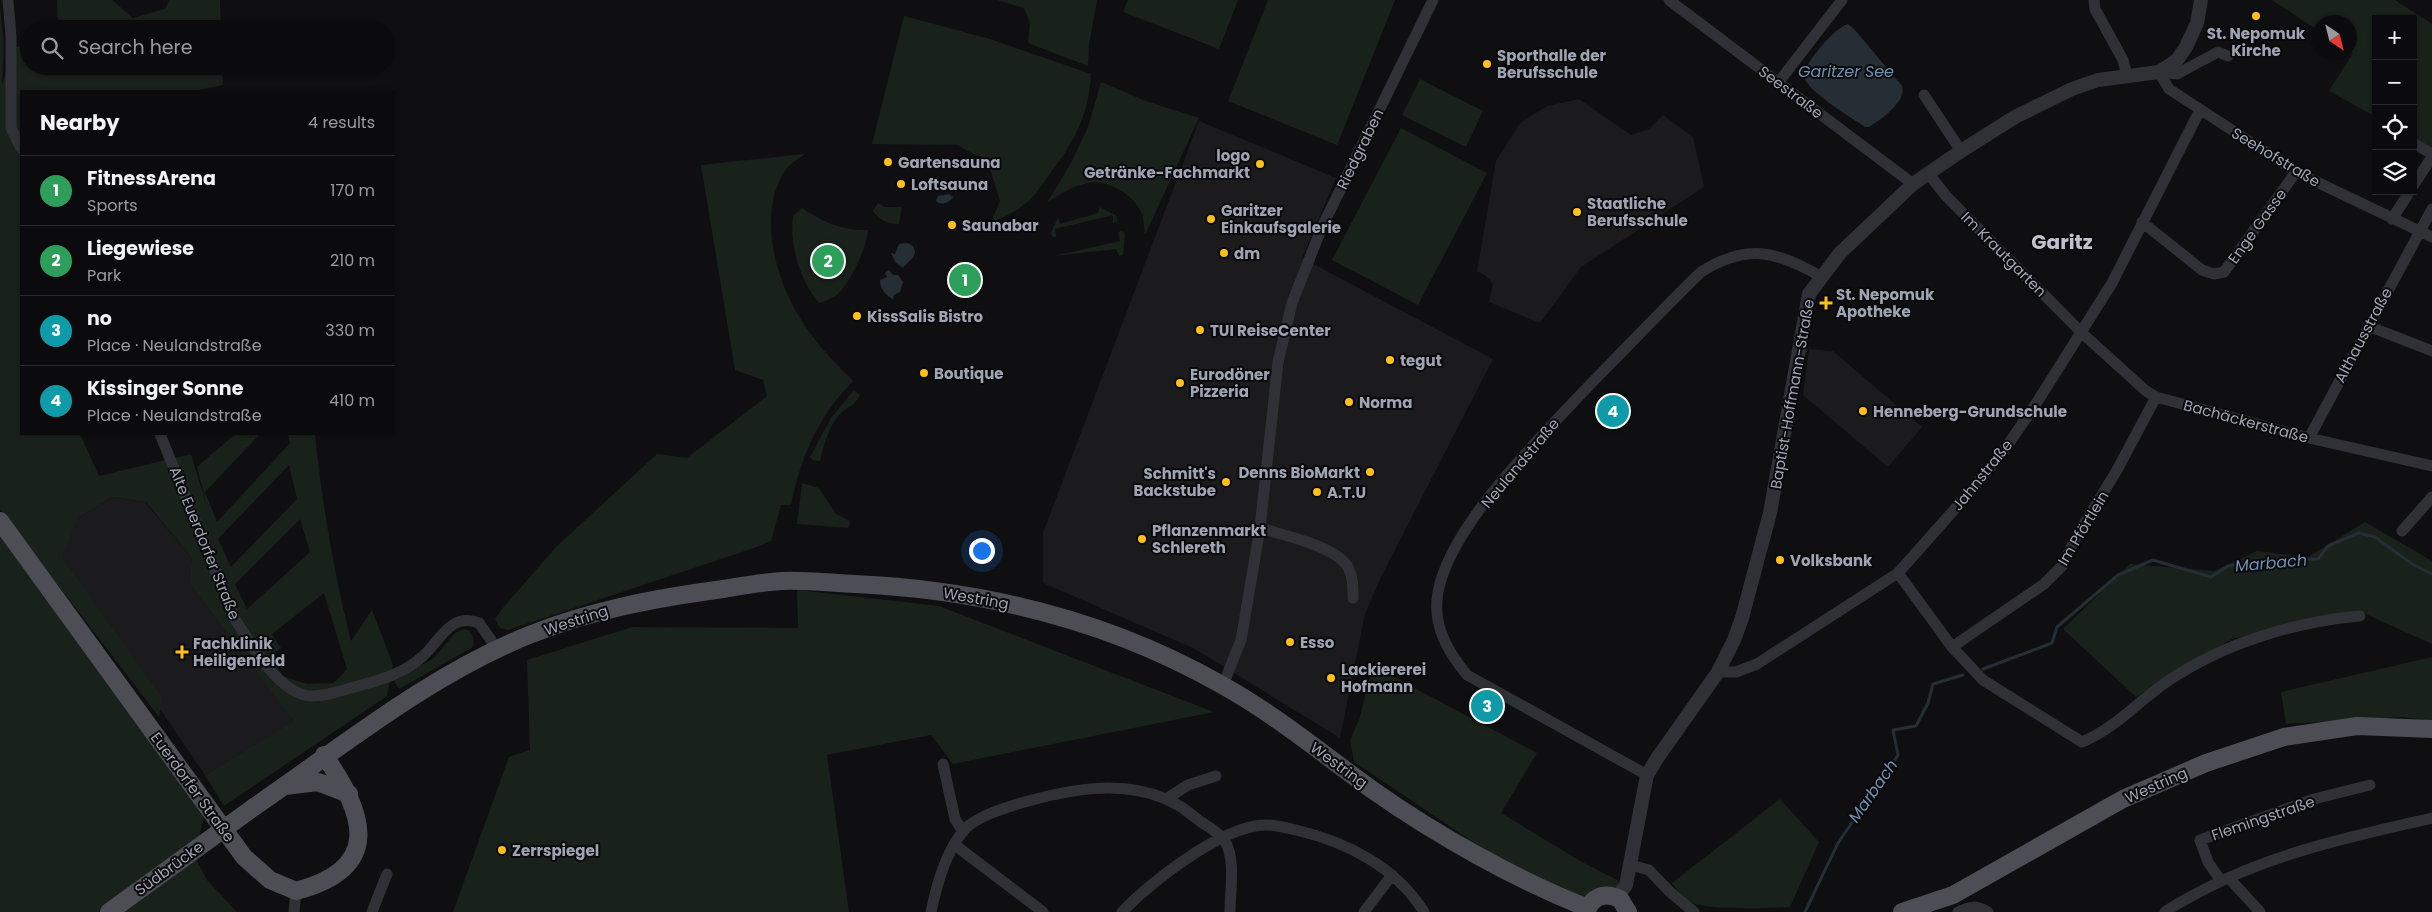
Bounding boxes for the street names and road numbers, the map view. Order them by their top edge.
street label: Seestraße [1754,61,1828,123]
street label: Riedgraben [1331,105,1389,193]
street label: Seehofstraße [2228,122,2324,192]
street label: Enge Gasse [2223,184,2291,268]
street label: Im Krautgarten [1957,207,2051,301]
street label: Althausstraße [2329,284,2397,386]
street label: Baptist-Hoffmann-Straße [1765,297,1819,491]
street label: Bachäckerstraße [2181,394,2311,448]
street label: Neulandstraße [1476,414,1564,512]
street label: Jahnstraße [1947,435,2017,515]
street label: Alte Euerdorfer Straße [165,463,245,623]
street label: Im Pförtlein [2052,487,2114,569]
street label: Westring [942,582,1010,614]
street label: Westring [541,600,611,640]
street label: Euerdorfer Straße [146,728,240,846]
street label: Westring [1306,737,1372,793]
street label: Westring [2121,762,2191,808]
street label: Flemingstraße [2209,790,2317,846]
street label: Südbrücke [130,836,208,900]

